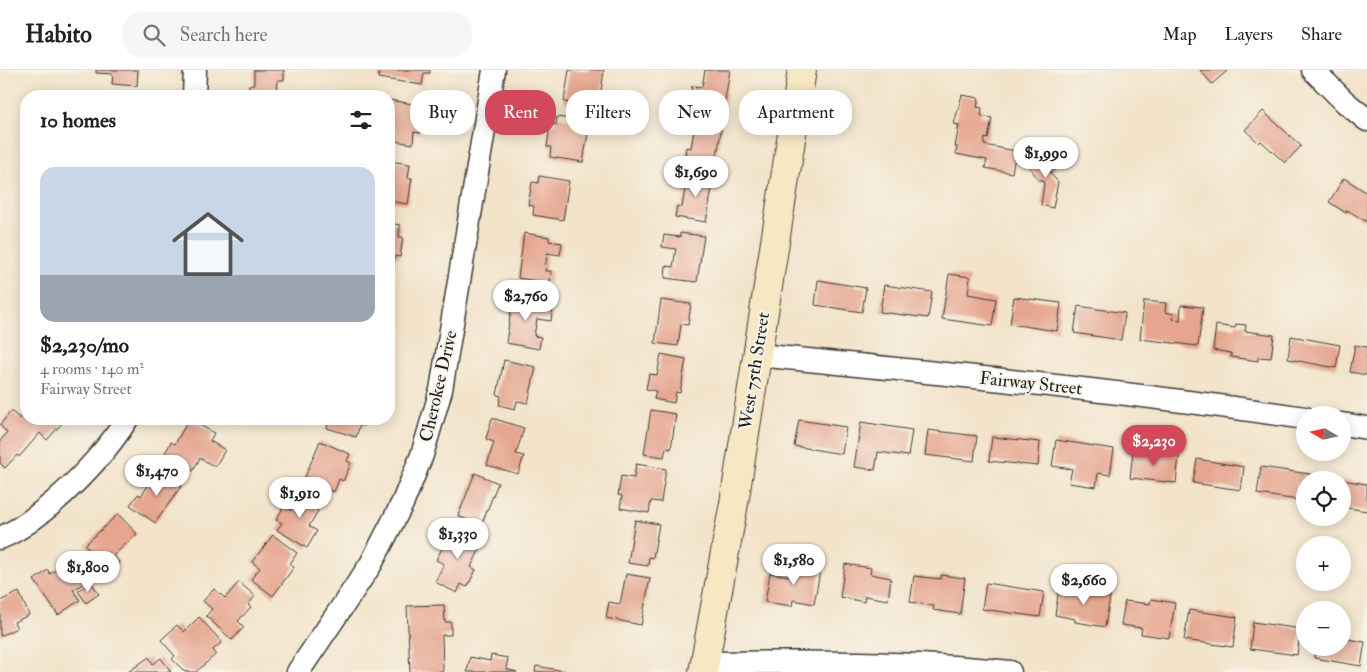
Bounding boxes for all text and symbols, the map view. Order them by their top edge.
search box [122,12,472,57]
text: Habito [25,19,92,50]
icon: search [140,21,168,49]
text: Search here [180,23,268,47]
text: Map [1163,23,1197,46]
text: Layers [1225,23,1273,46]
text: Share [1301,23,1342,46]
chip: Buy [410,90,475,135]
chip: Rent [485,90,556,135]
chip: Filters [566,90,649,135]
chip: New [659,90,729,135]
chip: Apartment [739,90,852,135]
icon: filters [347,106,375,134]
text: 10 homes [40,107,116,134]
pin: $1,990 [1005,136,1087,179]
text: $1,990 [1024,143,1068,163]
pin: $1,690 [655,156,737,198]
text: $1,690 [674,162,718,182]
icon: home [163,199,253,289]
pin: $2,760 [485,280,567,322]
text: $2,760 [504,286,548,306]
street label: West 75th Street [734,311,775,432]
street label: Cherokee Drive [414,328,463,444]
text: $2,230/mo [40,332,129,359]
text: 4 rooms · 140 m² [40,359,144,379]
street label: Fairway Street [978,367,1084,400]
text: Fairway Street [40,379,132,399]
north arrow [1296,406,1351,461]
map controls [1296,406,1351,656]
pin: $2,230 [1113,424,1195,467]
text: $2,230 [1132,431,1176,451]
pin: $1,470 [116,454,198,497]
text: $1,470 [136,461,178,481]
button: locate [1296,471,1351,526]
pin: $1,910 [259,476,341,519]
text: $1,910 [280,483,320,503]
pin: $1,330 [417,518,499,560]
text: $1,330 [438,524,478,544]
button: + [1296,536,1351,591]
pin: $1,580 [753,544,835,586]
pin: $1,800 [47,550,129,593]
text: $1,580 [773,550,815,570]
text: $1,800 [67,557,109,577]
pin: $2,660 [1043,564,1125,606]
text: $2,660 [1061,570,1107,590]
button: − [1296,601,1351,656]

